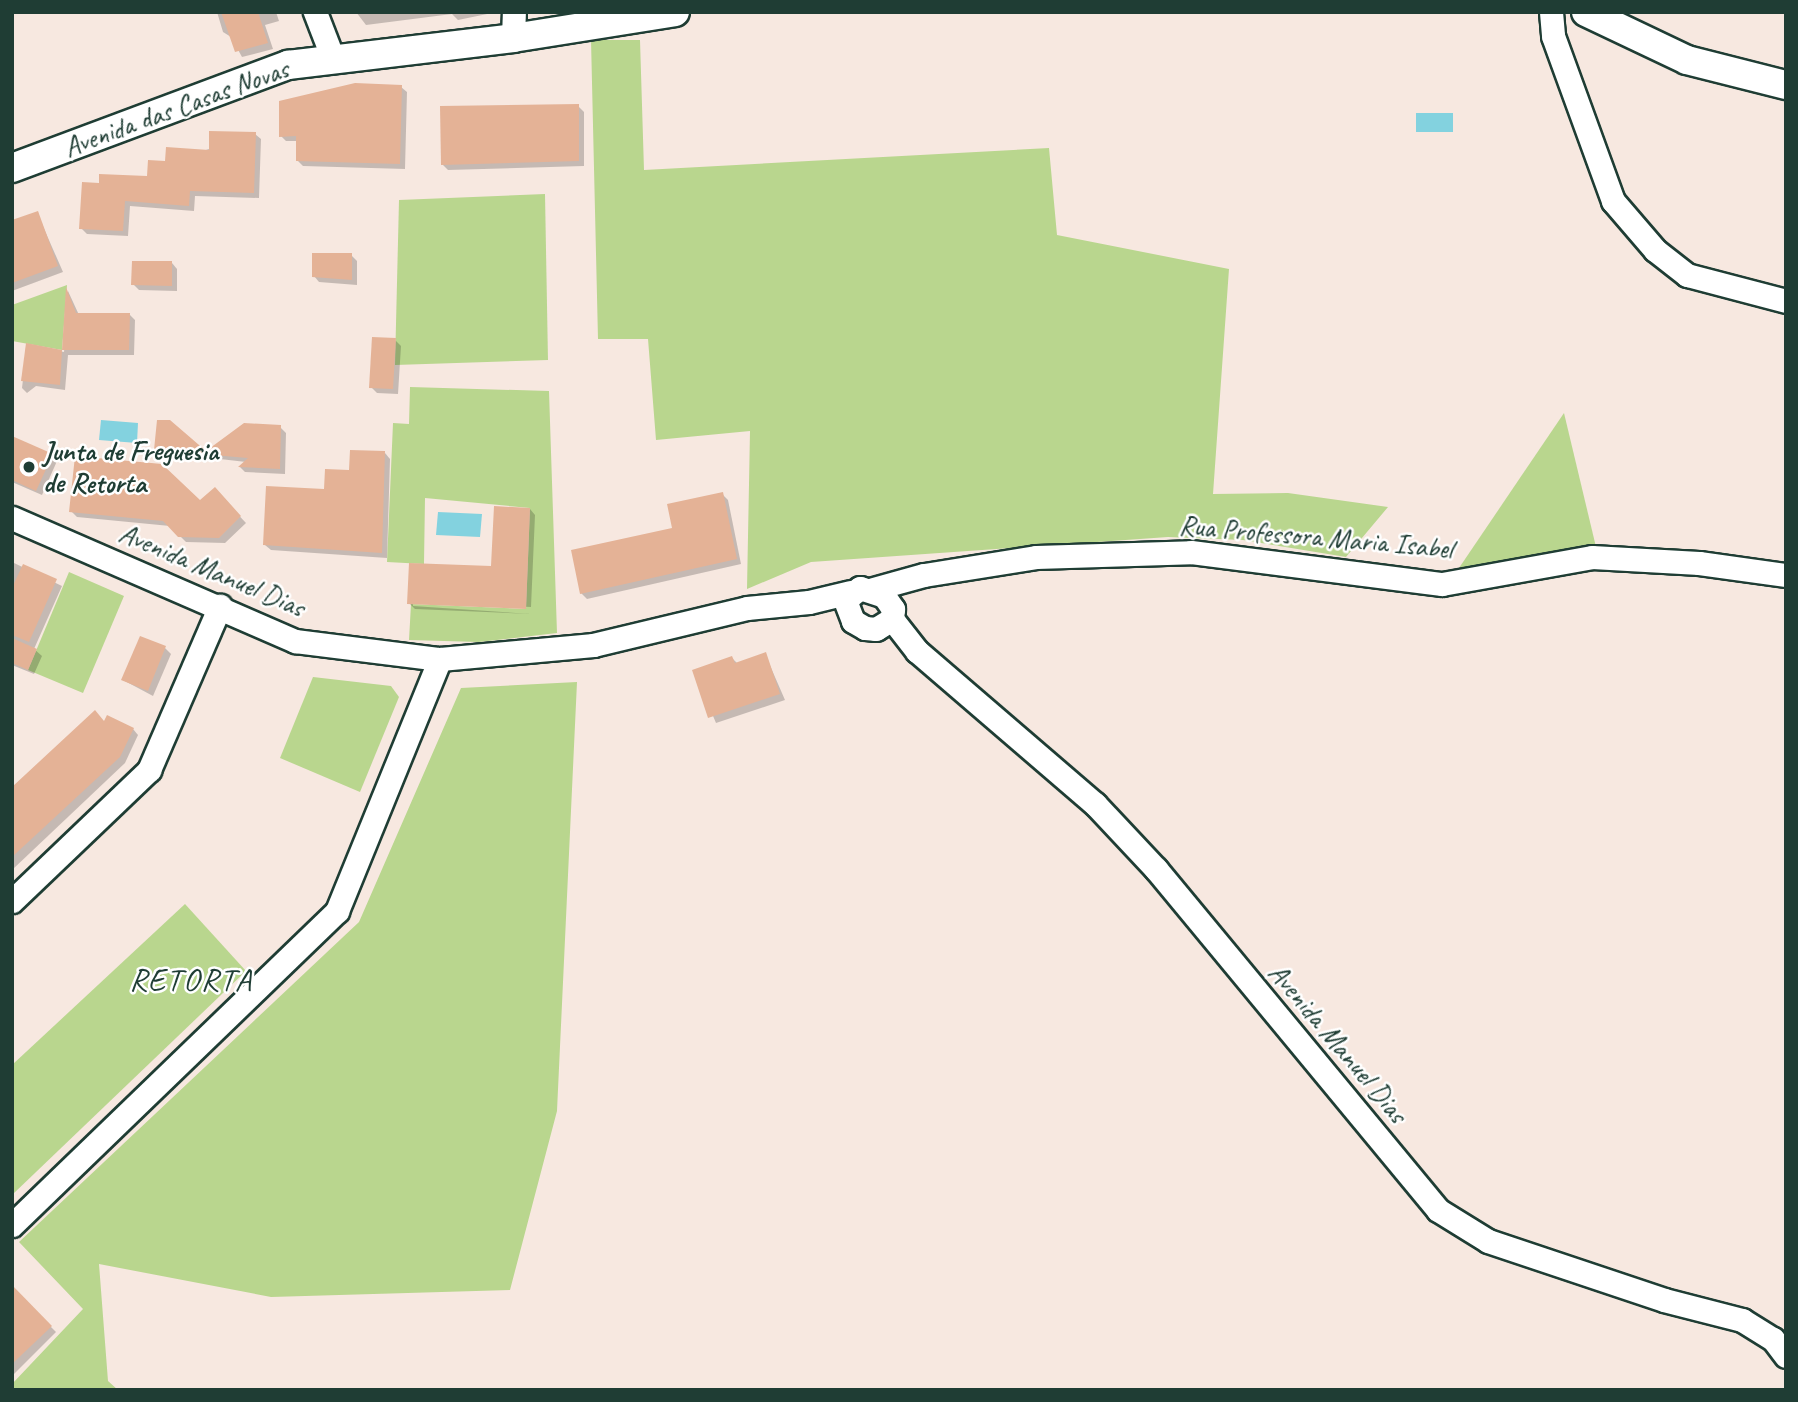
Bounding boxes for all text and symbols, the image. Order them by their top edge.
street label: Avenida das Casas Novas [58,51,294,165]
place label: Junta de Freguesia de Retorta [43,434,218,500]
marker: Junta de Freguesia de Retorta [21,459,37,475]
street label: Rua Professora Maria Isabel [1177,508,1455,566]
street label: Avenida Manuel Dias [114,516,310,624]
street label: Avenida Manuel Dias [1262,956,1414,1130]
district label: RETORTA [131,961,251,999]

